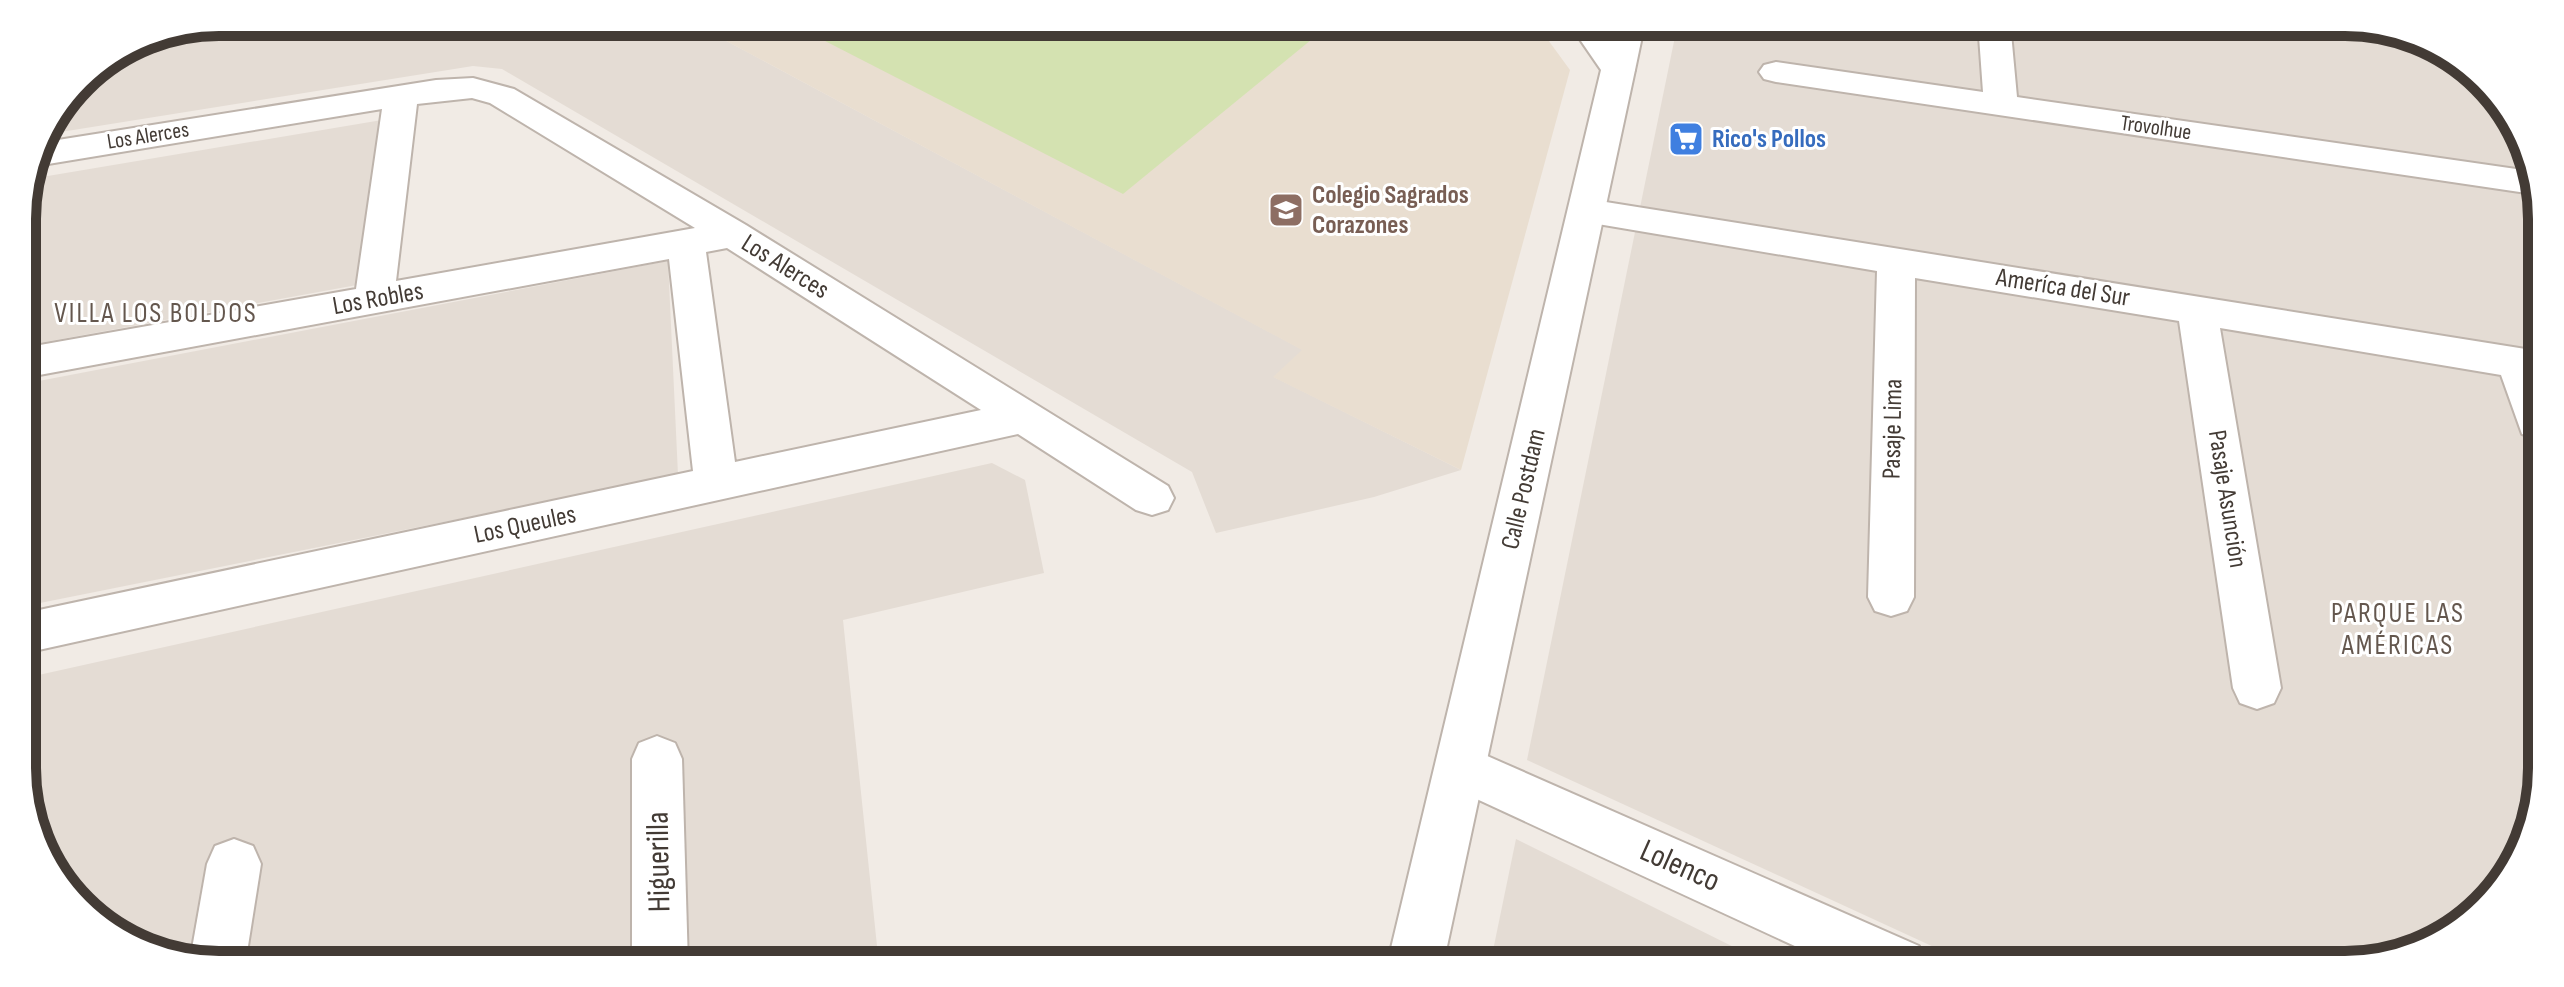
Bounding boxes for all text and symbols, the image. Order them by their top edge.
street label: Trovolhue [2119,110,2193,146]
street label: Los Alerces [105,116,191,156]
supermarket icon: Rico's Pollos [1667,120,1705,158]
place label: Rico's Pollos [1712,124,1826,155]
place label: Colegio Sagrados Corazones [1312,180,1469,241]
school or university icon: Colegio Sagrados Corazones [1267,191,1305,229]
street label: Los Alerces [735,228,835,306]
street label: Ameríca del Sur [1993,262,2133,314]
street label: Los Robles [330,276,426,322]
district label: VILLA LOS BOLDOS [54,297,258,330]
street label: Pasaje Lima [1877,379,1909,479]
street label: Calle Postdam [1495,426,1553,552]
street label: Pasaje Asunción [2201,428,2253,570]
street label: Los Queules [471,499,579,551]
district label: PARQUE LAS AMÉRICAS [2331,597,2465,662]
street label: Higuerilla [639,811,679,913]
street label: Lolenco [1634,831,1726,901]

